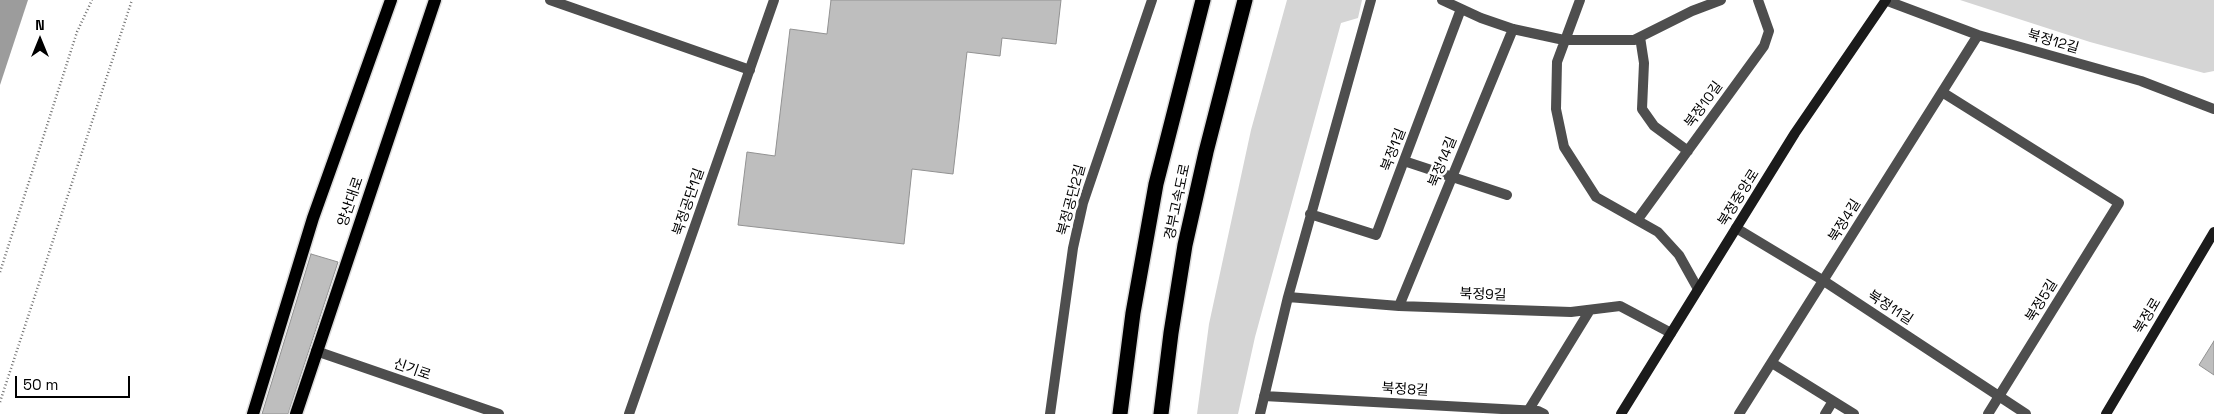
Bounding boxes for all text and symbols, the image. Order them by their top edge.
north arrow [15,15,65,65]
text: N [35,16,45,34]
street label: 북정12길 [2025,27,2081,57]
street label: 북정10길 [1681,78,1727,132]
street label: 북정1길 [1378,126,1410,174]
street label: 북정14길 [1425,134,1461,190]
street label: 경부고속도로 [1162,162,1194,242]
street label: 북정공단2길 [1054,163,1090,237]
street label: 북정공단1길 [670,166,708,238]
street label: 북정중앙로 [1715,166,1763,230]
street label: 양산대로 [335,175,367,229]
street label: 북정4길 [1825,196,1865,246]
street label: 북정5길 [2022,277,2062,325]
street label: 북정9길 [1459,286,1507,304]
street label: 북정11길 [1864,287,1916,329]
street label: 북정로 [2131,295,2165,337]
street label: 신기로 [391,356,433,384]
scale bar [18,366,132,398]
text: 50 m [23,375,58,394]
street label: 북정8길 [1381,380,1429,400]

